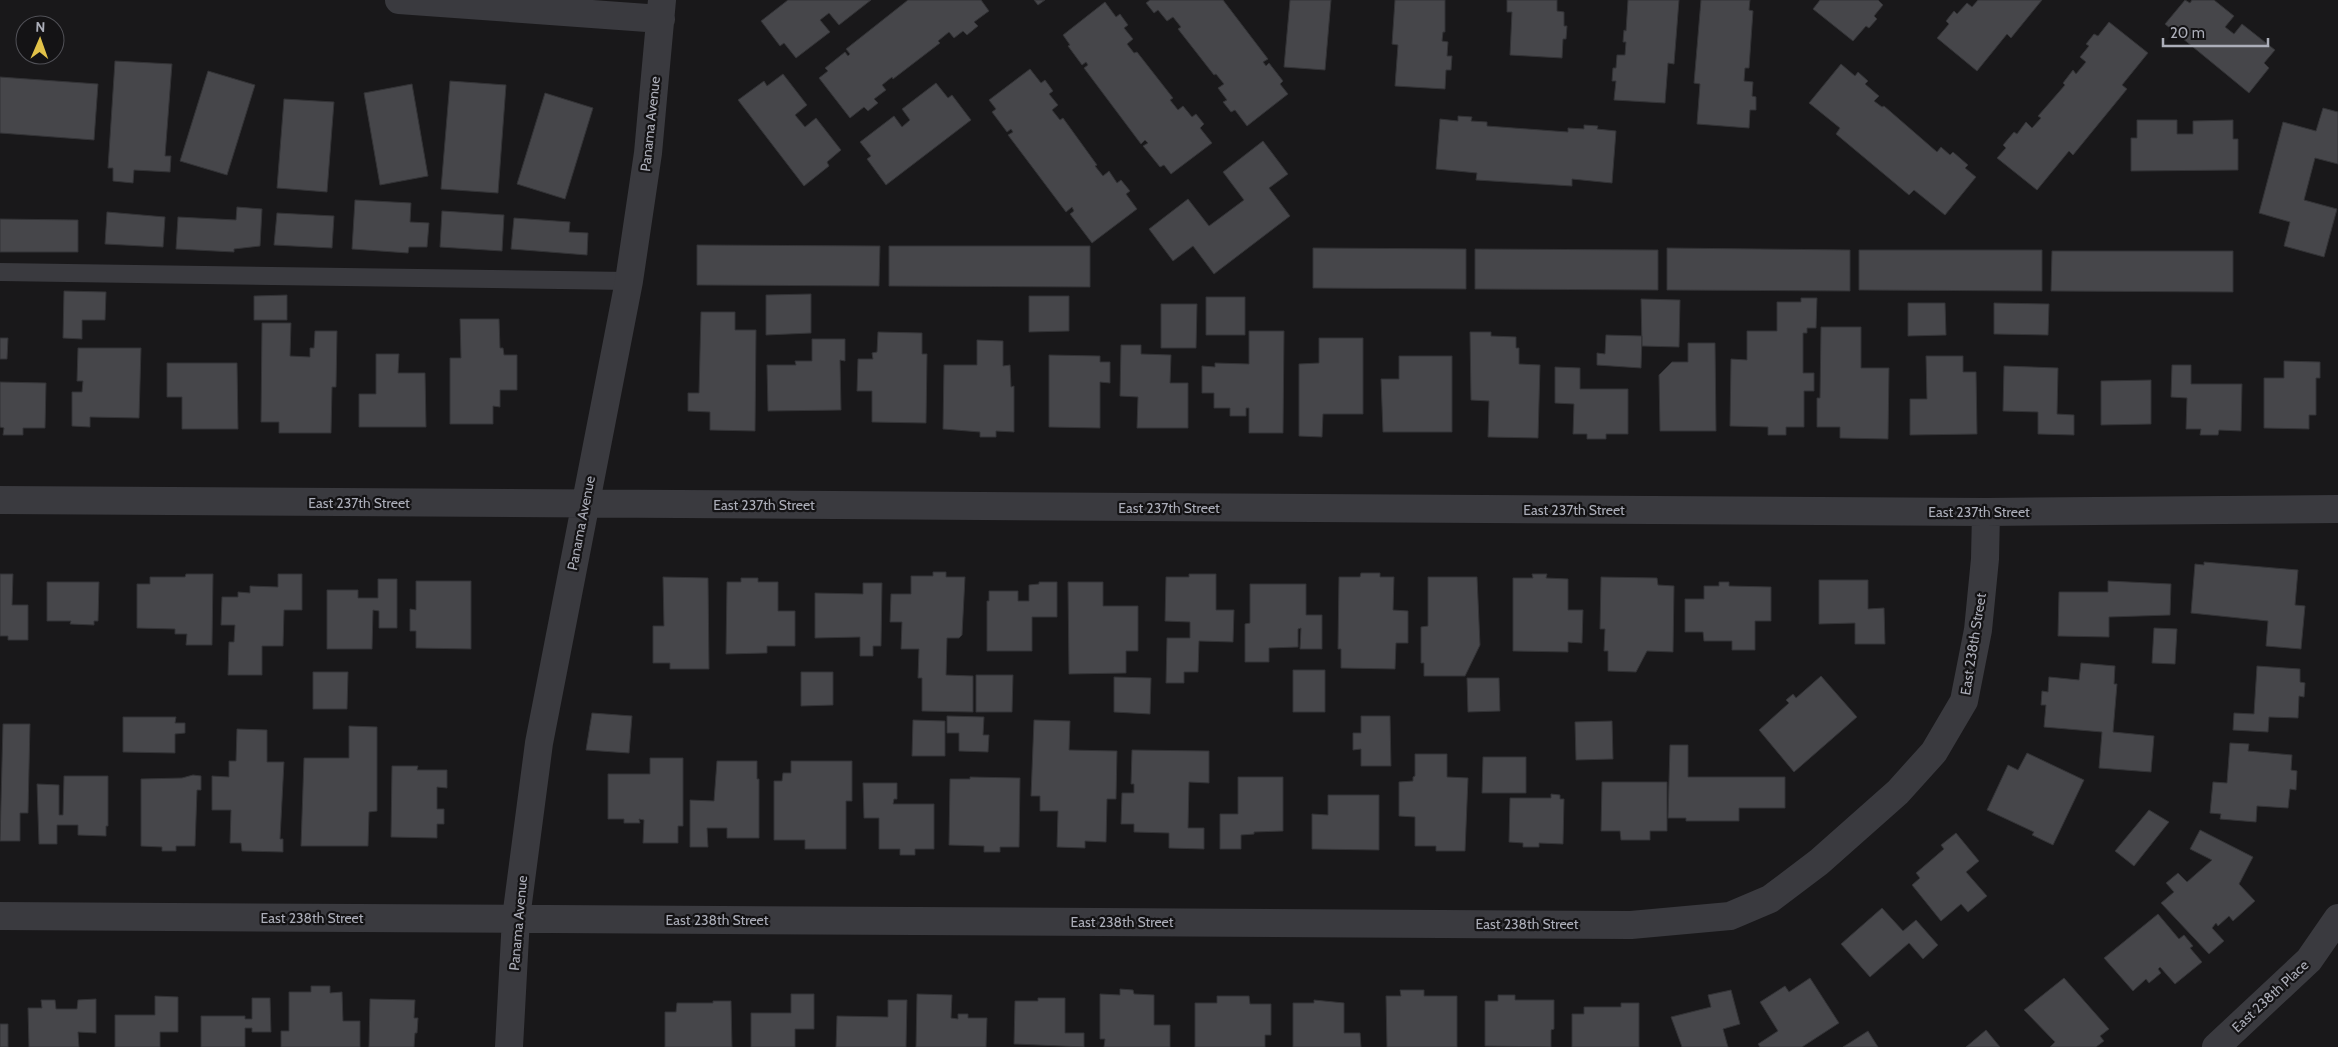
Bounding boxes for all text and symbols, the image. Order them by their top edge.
north arrow [15,15,65,65]
scale bar [2163,15,2268,47]
text: N [35,18,46,36]
text: 20 m [2170,24,2205,42]
street label: Panama Avenue [636,76,664,172]
street label: Panama Avenue [563,474,599,572]
street label: East 237th Street [308,494,410,512]
street label: East 237th Street [713,496,815,514]
street label: East 237th Street [1118,499,1220,517]
street label: East 237th Street [1523,501,1625,519]
street label: East 237th Street [1928,503,2030,521]
street label: East 238th Street [1956,591,1990,696]
street label: Panama Avenue [505,875,531,971]
street label: East 238th Street [261,909,364,927]
street label: East 238th Street [666,911,769,929]
street label: East 238th Street [1071,913,1174,931]
street label: East 238th Street [1476,915,1579,933]
street label: East 238th Place [2228,956,2312,1036]

